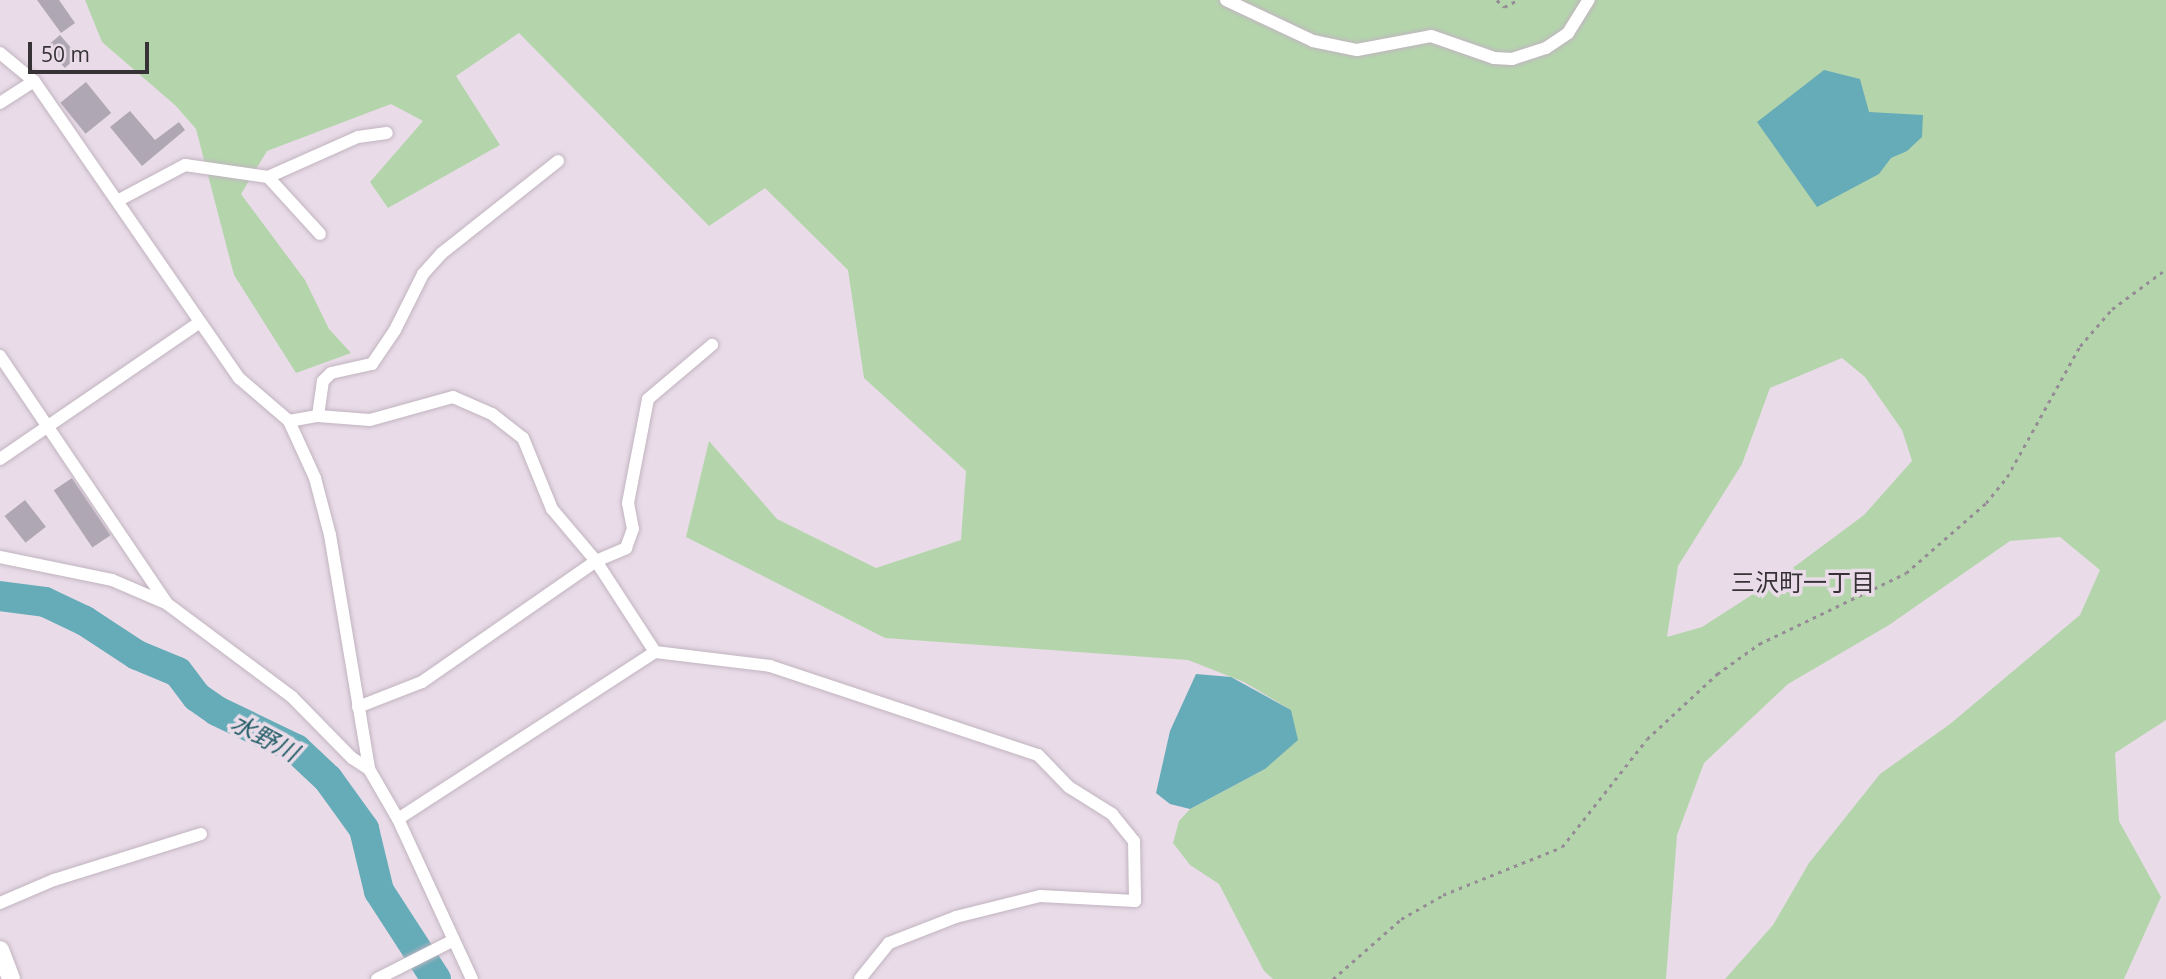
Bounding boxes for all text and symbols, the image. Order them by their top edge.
scale bar [32,28,152,72]
text: 50 m [41,40,90,68]
district label: 三沢町一丁目 [1731,568,1875,596]
water label: 水野川 [226,707,304,767]

